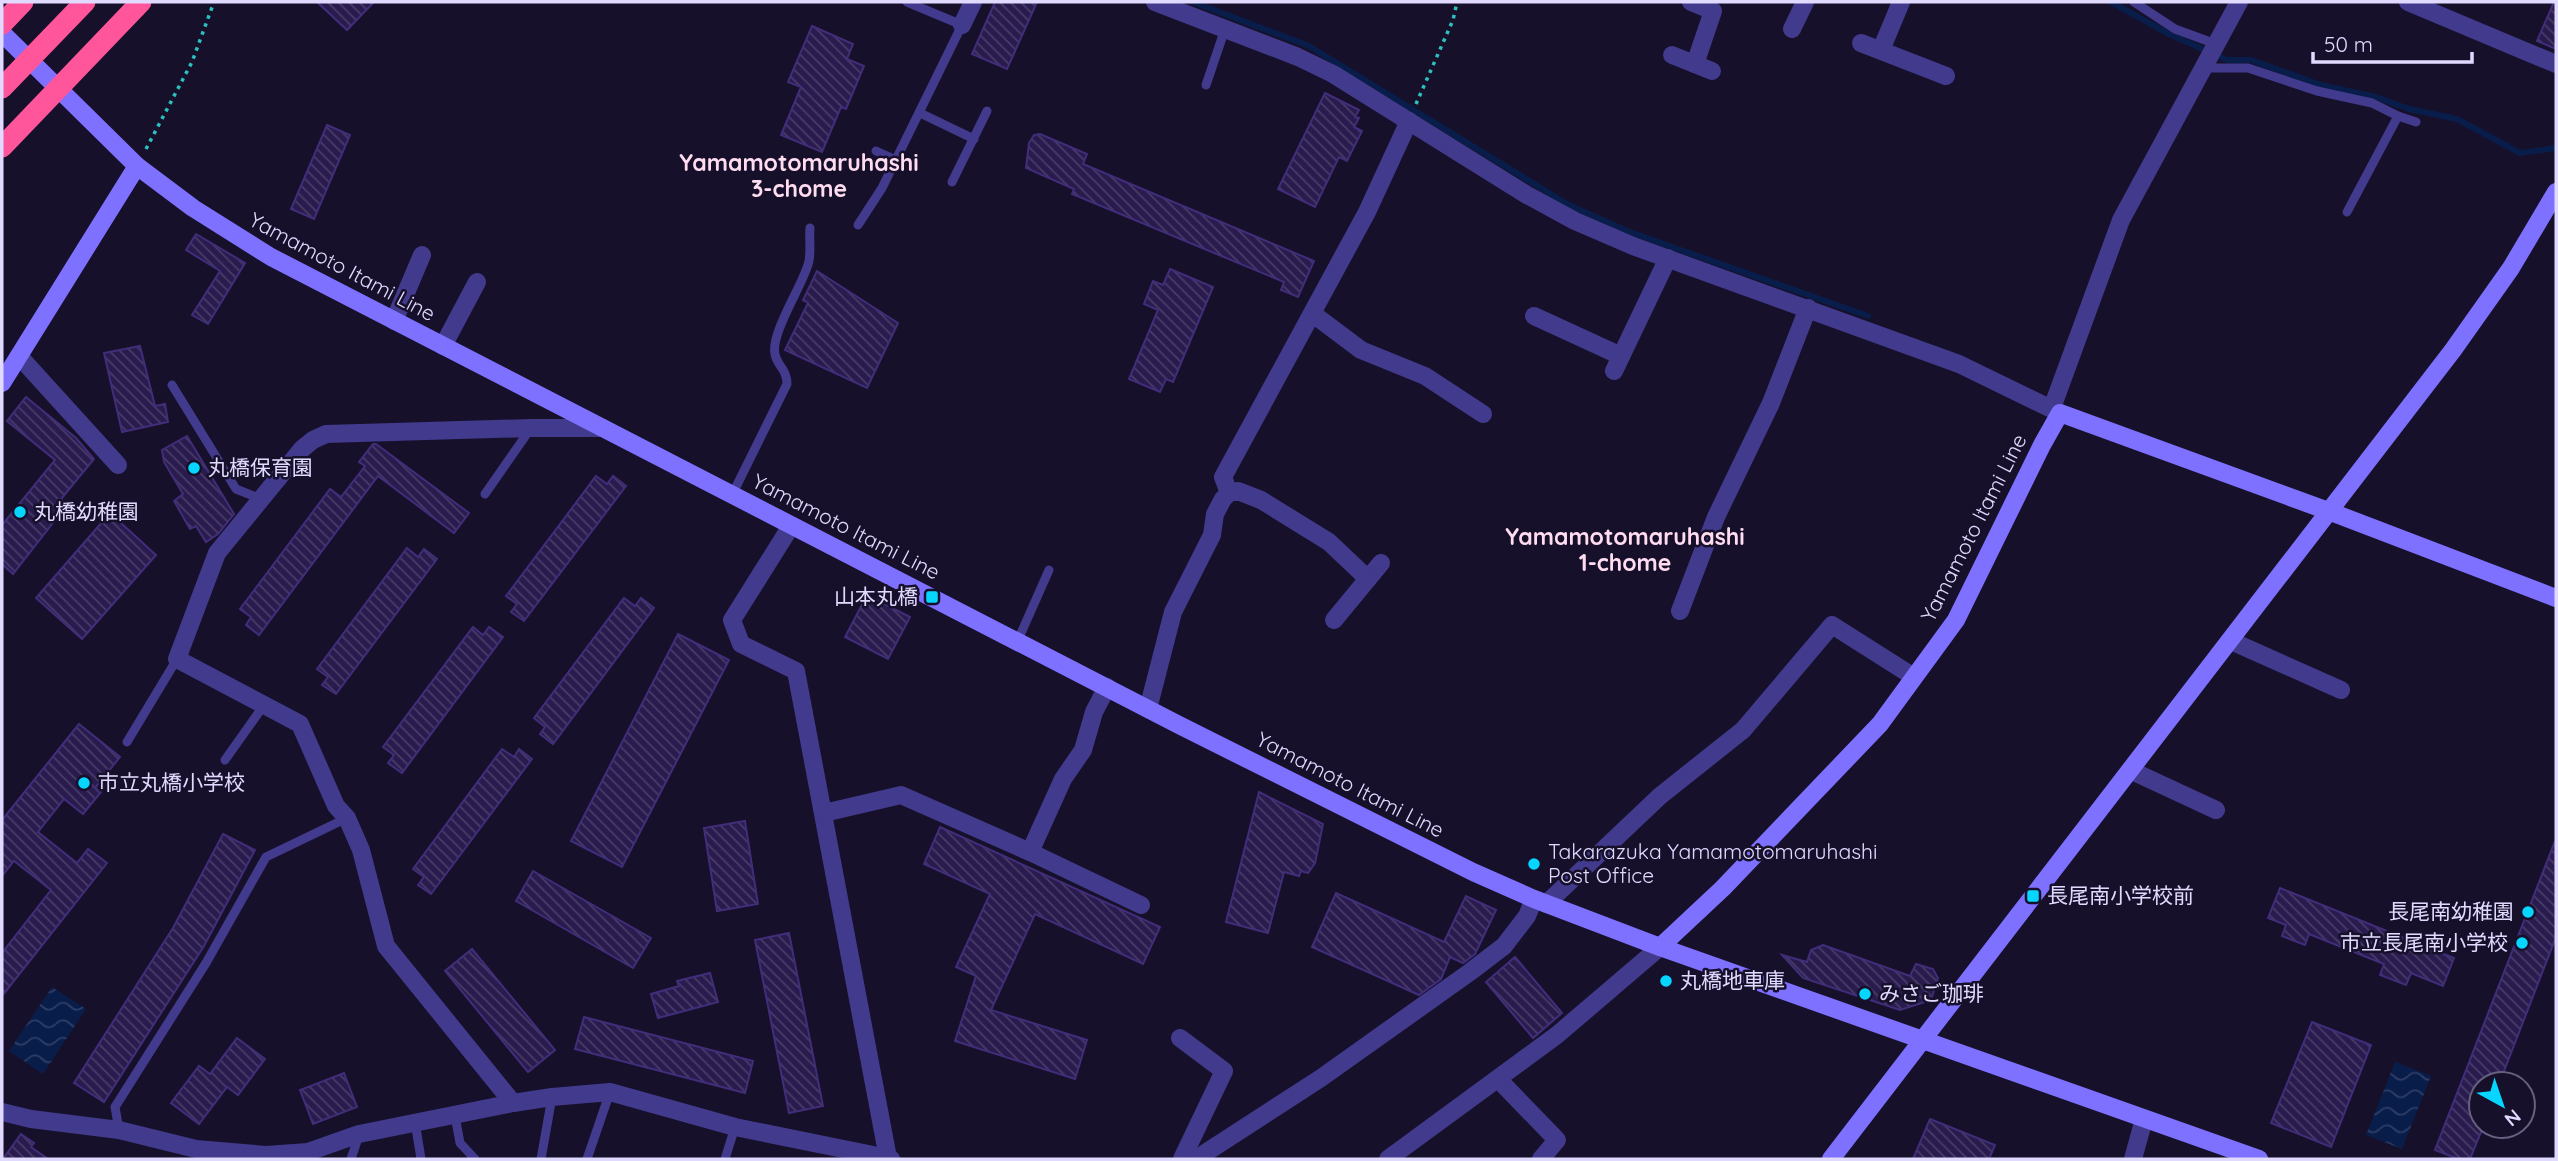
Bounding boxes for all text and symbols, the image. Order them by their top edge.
scale bar [2313,21,2472,65]
text: 50 m [2324,31,2373,57]
district label: Yamamotomaruhashi 3-chome [679,148,919,203]
street label: Yamamoto Itami Line [245,206,440,326]
street label: Yamamoto Itami Line [1915,429,2032,626]
place label: 丸橋保育園 [208,454,313,480]
marker: 丸橋保育園 [186,460,202,476]
street label: Yamamoto Itami Line [748,468,945,585]
place label: 丸橋幼稚園 [34,498,139,524]
marker: 丸橋幼稚園 [12,504,28,520]
district label: Yamamotomaruhashi 1-chome [1505,522,1745,577]
place label: 山本丸橋 [834,583,918,609]
marker: 山本丸橋 [924,589,940,605]
street label: Yamamoto Itami Line [1252,726,1449,843]
place label: 市立丸橋小学校 [98,769,245,795]
marker: 市立丸橋小学校 [76,775,92,791]
place label: Takarazuka Yamamotomaruhashi Post Office [1548,838,1877,888]
marker: Takarazuka Yamamotomaruhashi Post Office [1526,856,1542,872]
place label: 長尾南小学校前 [2047,882,2194,908]
marker: 長尾南小学校前 [2025,888,2041,904]
place label: 長尾南幼稚園 [2388,898,2514,924]
marker: 長尾南幼稚園 [2520,904,2536,920]
place label: 市立長尾南小学校 [2340,929,2508,955]
marker: 市立長尾南小学校 [2514,935,2530,951]
place label: 丸橋地車庫 [1680,967,1785,993]
marker: 丸橋地車庫 [1658,973,1674,989]
place label: みさご珈琲 [1879,980,1984,1006]
marker: みさご珈琲 [1857,986,1873,1002]
north arrow [2467,1070,2537,1140]
text: N [2500,1104,2526,1132]

